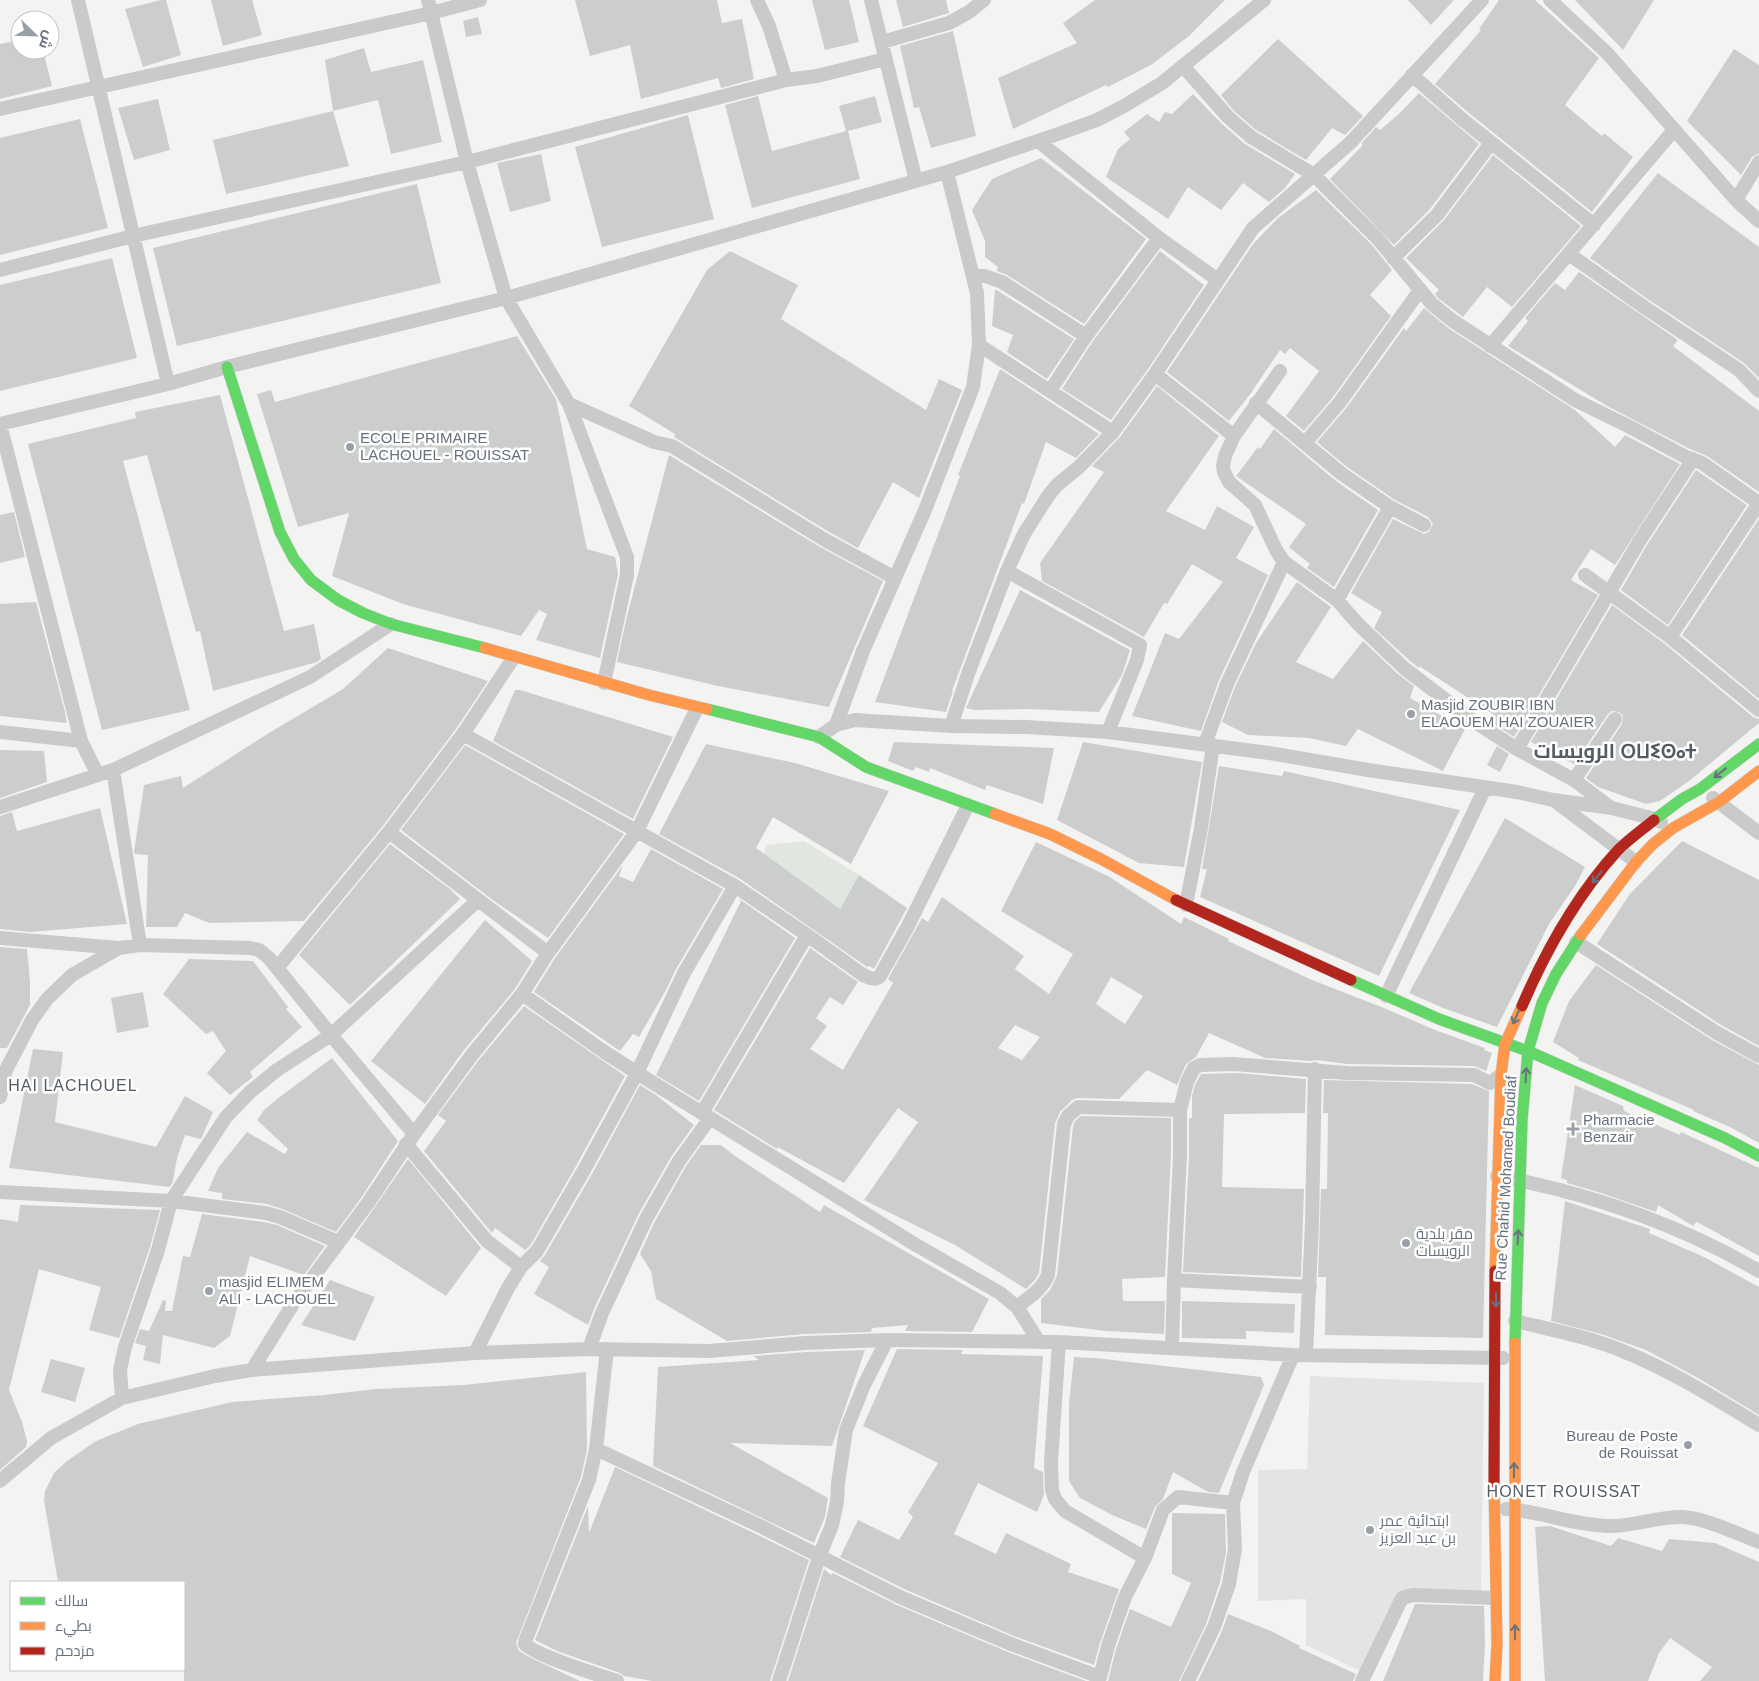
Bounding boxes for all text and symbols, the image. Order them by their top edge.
north arrow [10,10,60,60]
text: ش [35,28,58,52]
place label: ECOLE PRIMAIRE LACHOUEL - ROUISSAT [360,429,529,463]
marker: ECOLE PRIMAIRE LACHOUEL - ROUISSAT [344,441,356,453]
place label: Masjid ZOUBIR IBN ELAOUEM HAI ZOUAIER [1421,696,1595,730]
marker: Masjid ZOUBIR IBN ELAOUEM HAI ZOUAIER [1405,708,1417,720]
district label: الرويسات ⵔⵡⵉⵙⴰⵜ [1534,740,1696,763]
one-way arrow [1714,768,1727,779]
one-way arrow [1592,870,1602,884]
one-way arrow [1510,1009,1520,1024]
one-way arrow [1521,1067,1530,1083]
street label: Rue Chahid Mohamed Boudiaf [1492,1074,1519,1281]
district label: HAI LACHOUEL [8,1077,138,1094]
place label: Pharmacie Benzair [1583,1111,1655,1145]
marker: Pharmacie Benzair [1567,1123,1579,1135]
place label: مقر بلدية الرويسات [1416,1225,1473,1260]
one-way arrow [1513,1230,1522,1246]
marker: مقر بلدية الرويسات [1400,1237,1412,1249]
place label: masjid ELIMEM ALI - LACHOUEL [219,1273,336,1307]
marker: masjid ELIMEM ALI - LACHOUEL [203,1285,215,1297]
one-way arrow [1491,1291,1501,1307]
place label: Bureau de Poste de Rouissat [1566,1427,1679,1461]
marker: Bureau de Poste de Rouissat [1682,1439,1694,1451]
one-way arrow [1509,1462,1519,1478]
district label: HONET ROUISSAT [1487,1483,1641,1500]
place label: ابتدائية عمر بن عبد العزيز [1379,1512,1456,1548]
marker: ابتدائية عمر بن عبد العزيز [1364,1524,1376,1536]
legend [10,1581,185,1671]
text: سالك [55,1592,88,1609]
text: بطيء [55,1617,92,1638]
one-way arrow [1510,1625,1520,1641]
text: مزدحم [55,1642,95,1661]

